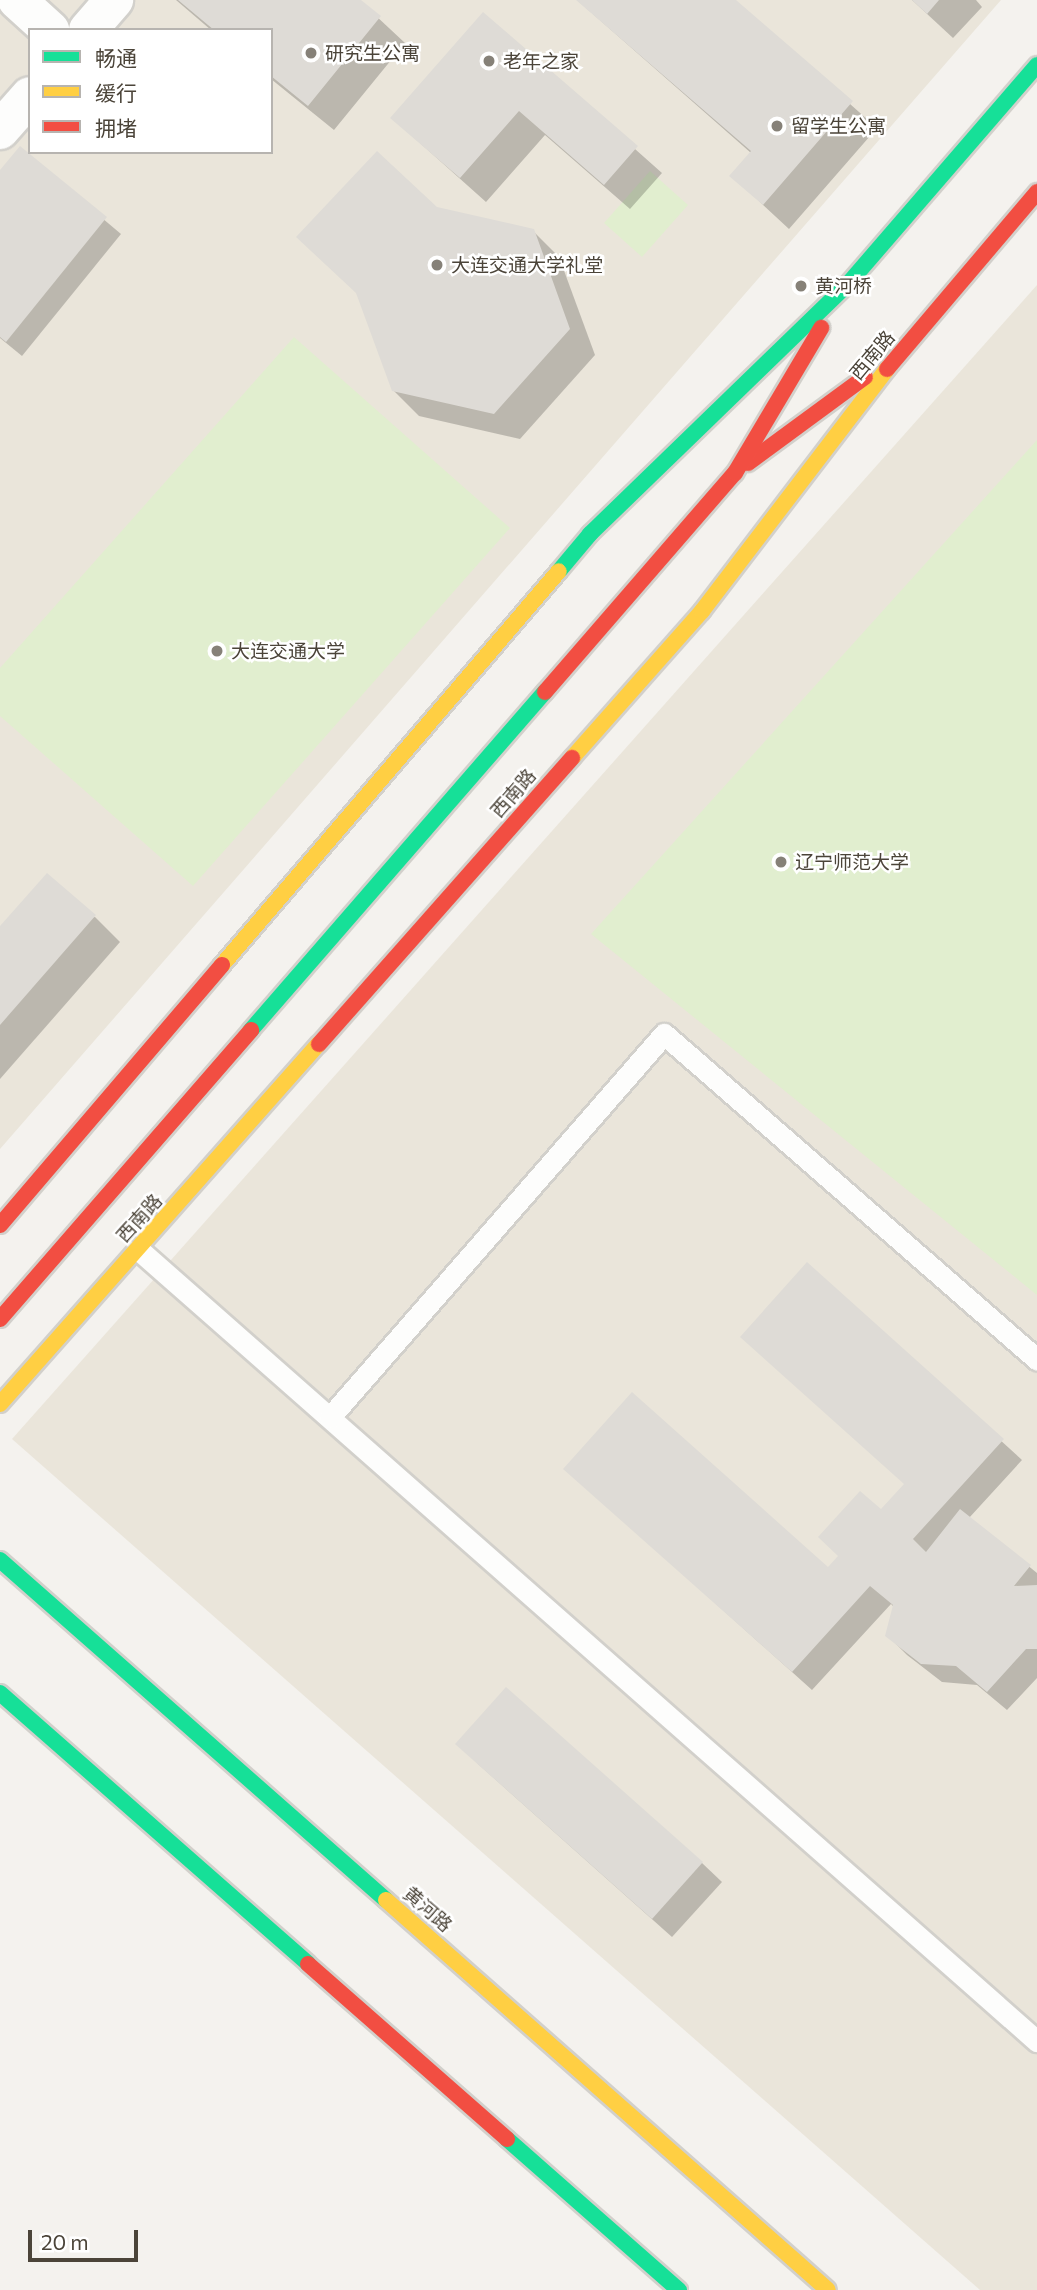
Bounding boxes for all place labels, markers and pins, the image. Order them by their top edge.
place label: 研究生公寓 [325,42,420,64]
marker: 研究生公寓 [303,45,319,61]
place label: 老年之家 [503,50,579,72]
marker: 老年之家 [481,53,497,69]
place label: 留学生公寓 [791,115,886,137]
marker: 留学生公寓 [769,118,785,134]
place label: 大连交通大学礼堂 [451,254,603,276]
marker: 大连交通大学礼堂 [429,257,445,273]
place label: 黄河桥 [815,275,872,297]
marker: 黄河桥 [793,278,809,294]
place label: 大连交通大学 [231,640,345,662]
marker: 大连交通大学 [209,643,225,659]
place label: 辽宁师范大学 [795,851,909,873]
marker: 辽宁师范大学 [773,854,789,870]

